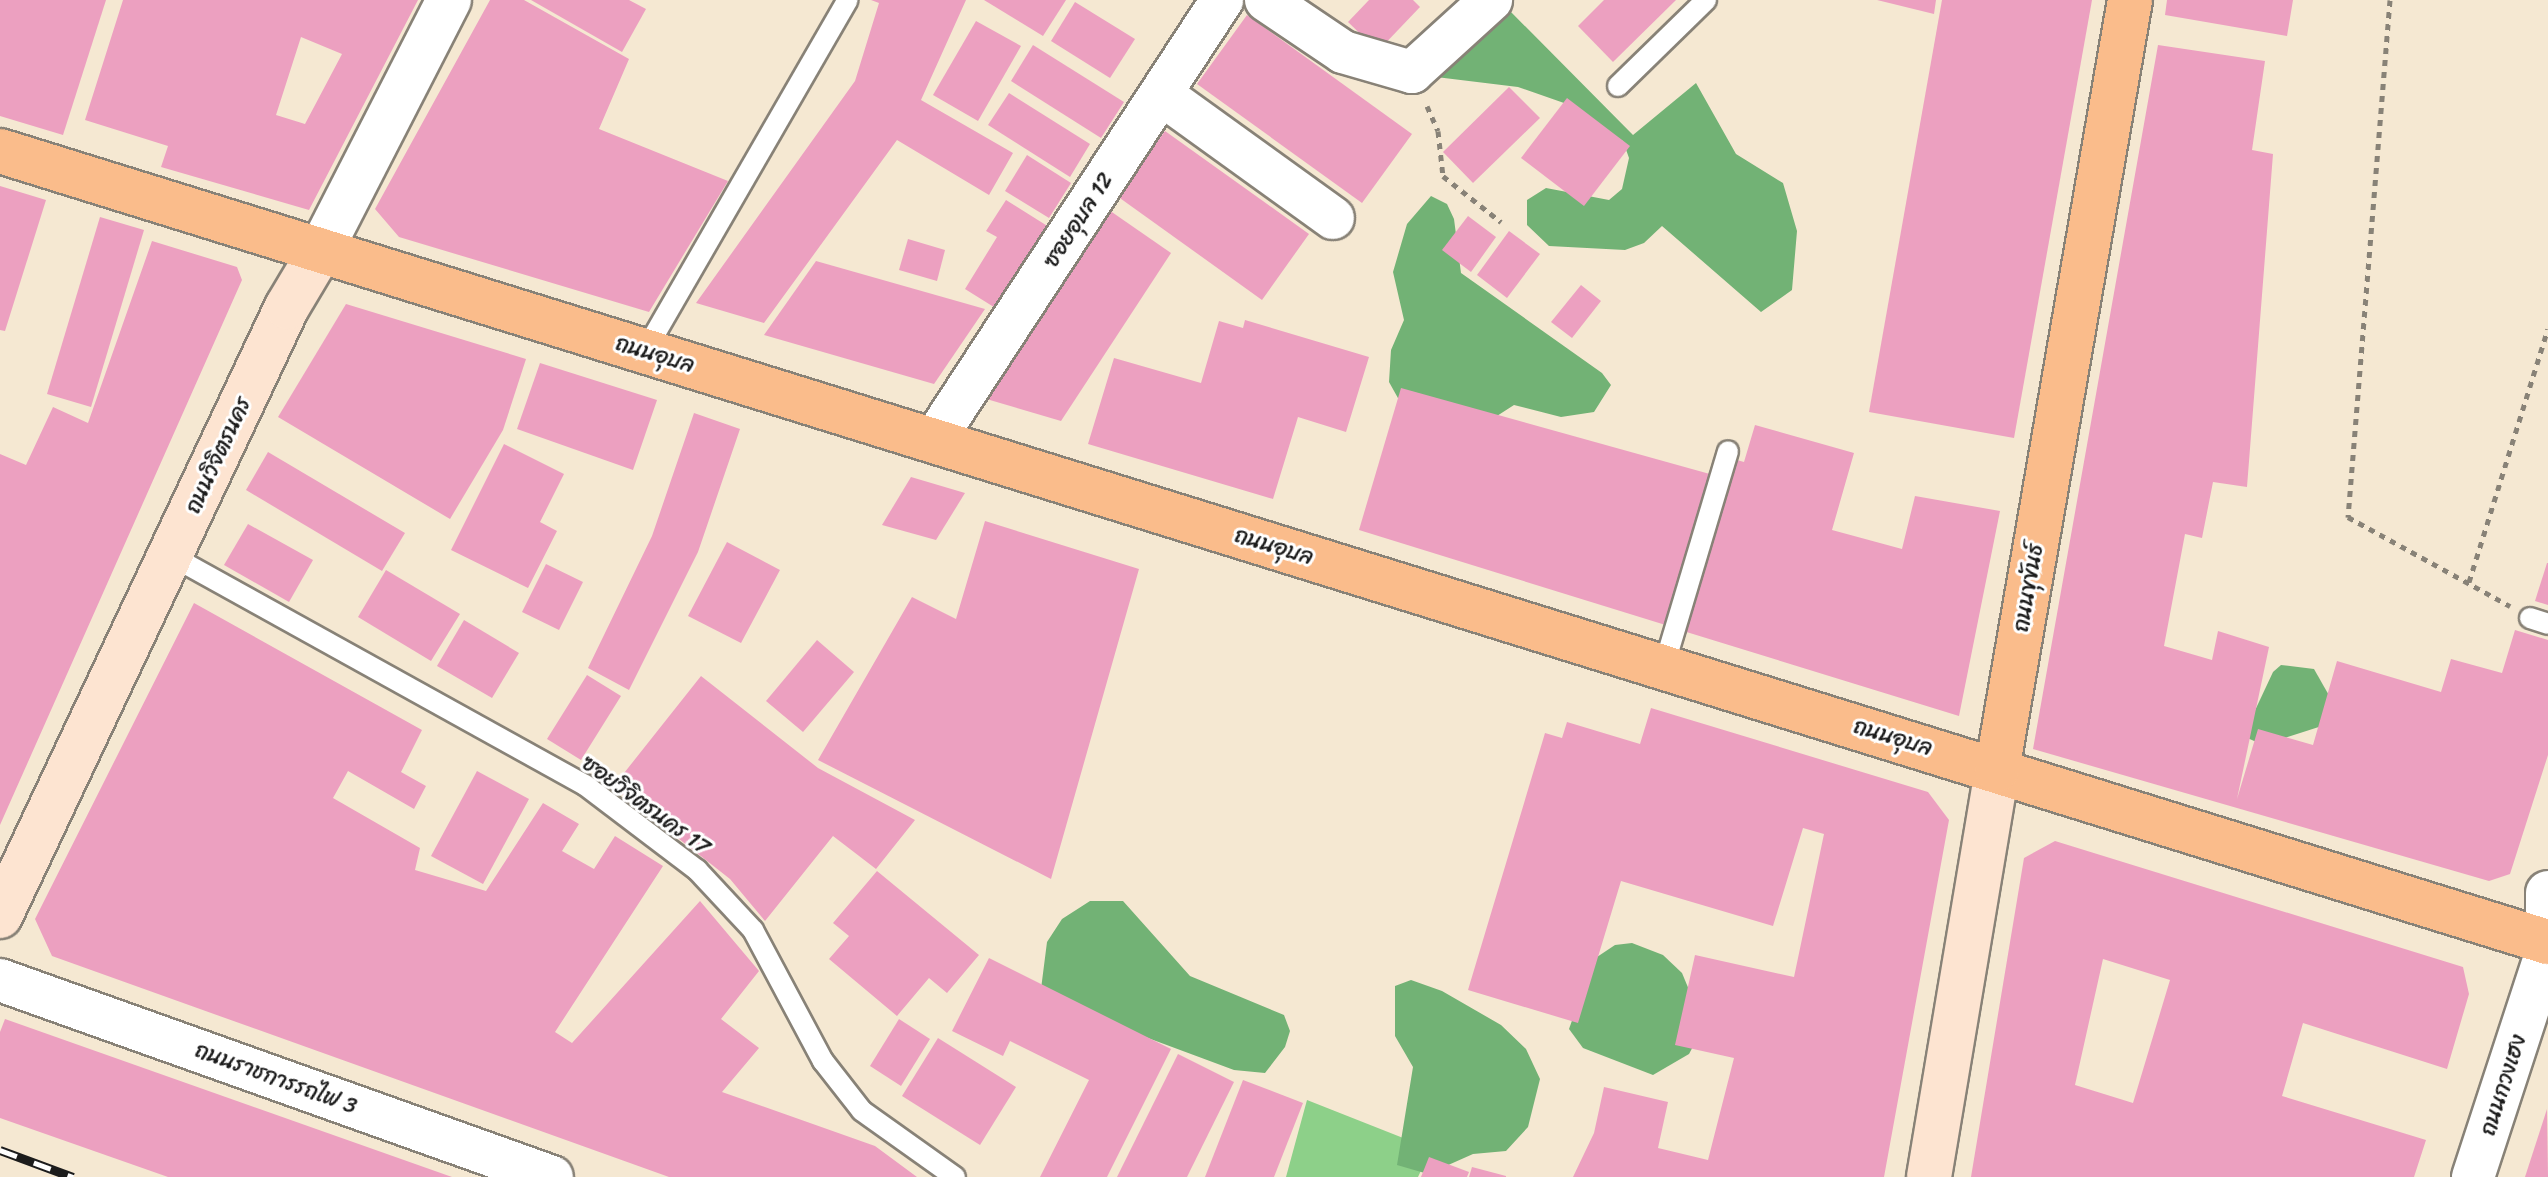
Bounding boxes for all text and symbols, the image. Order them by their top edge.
street label: ซอยอุบล 12 [1038,168,1118,272]
street label: ถนนอุบล [612,330,698,378]
street label: ถนนวิจิตรนคร [179,392,257,518]
street label: ถนนอุบล [1231,522,1317,570]
street label: ถนนขุขันธ์ [2007,542,2049,634]
street label: ถนนอุบล [1850,713,1936,761]
street label: ซอยวิจิตรนคร 17 [577,749,715,861]
street label: ถนนกวงเฮง [2474,1031,2532,1139]
street label: ถนนราชการรถไฟ 3 [191,1036,361,1120]

